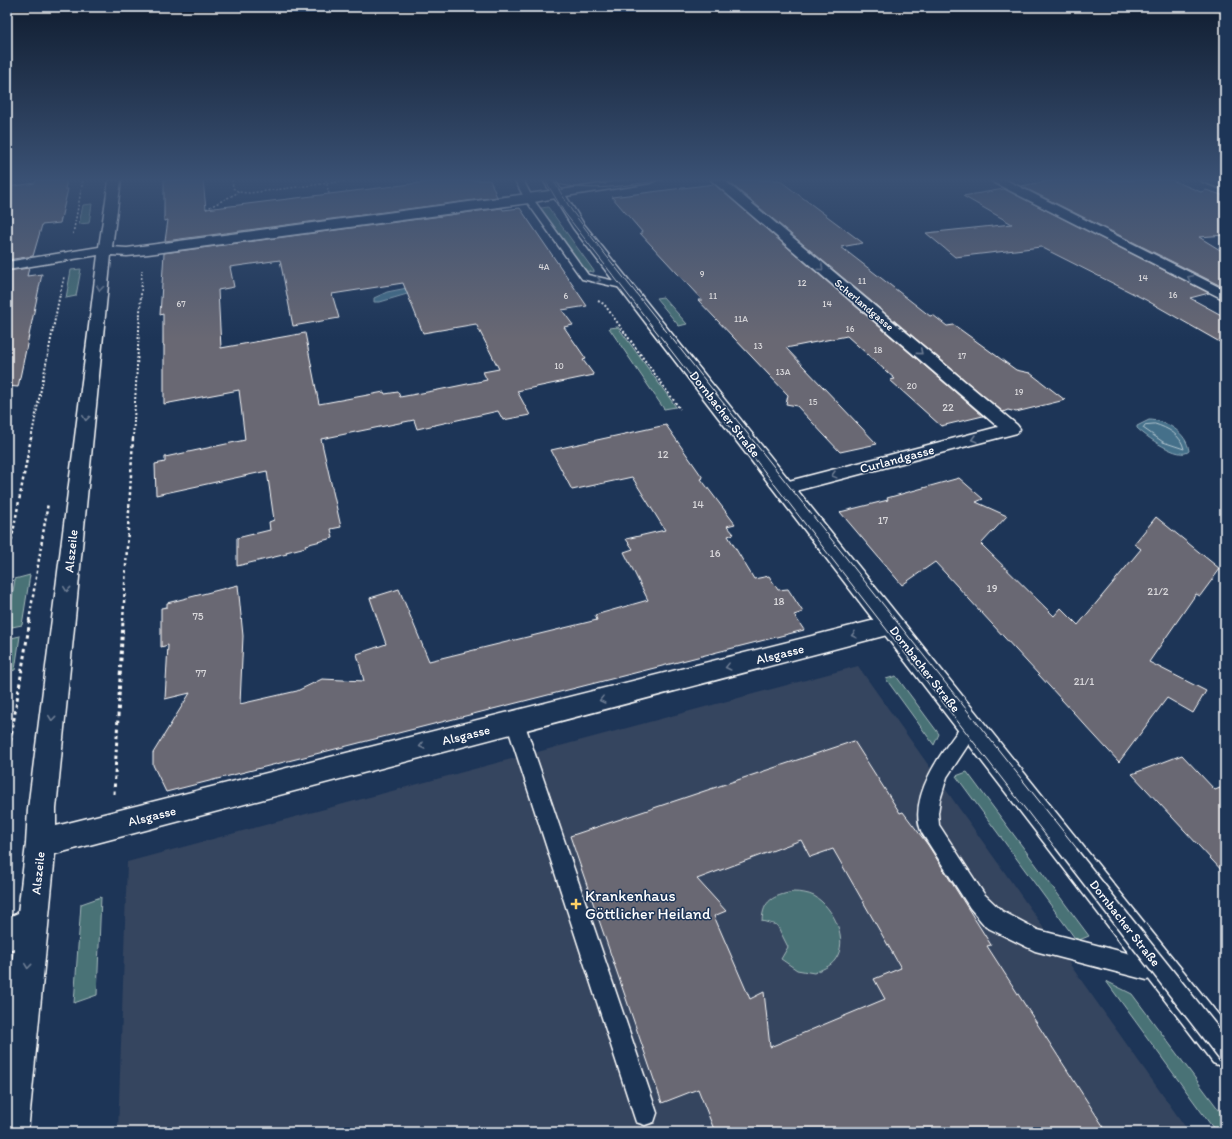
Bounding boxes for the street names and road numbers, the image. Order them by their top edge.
street label: Scherlandgasse [832,276,896,334]
street label: Dornbacher Straße [687,368,763,460]
street label: Curlandgasse [858,442,936,476]
street label: Alszeile [61,529,81,573]
street label: Dornbacher Straße [887,623,963,715]
street label: Alsgasse [754,641,806,667]
street label: Alsgasse [440,722,492,748]
street label: Alsgasse [126,803,178,829]
street label: Alszeile [28,851,48,895]
street label: Dornbacher Straße [1087,877,1163,969]

